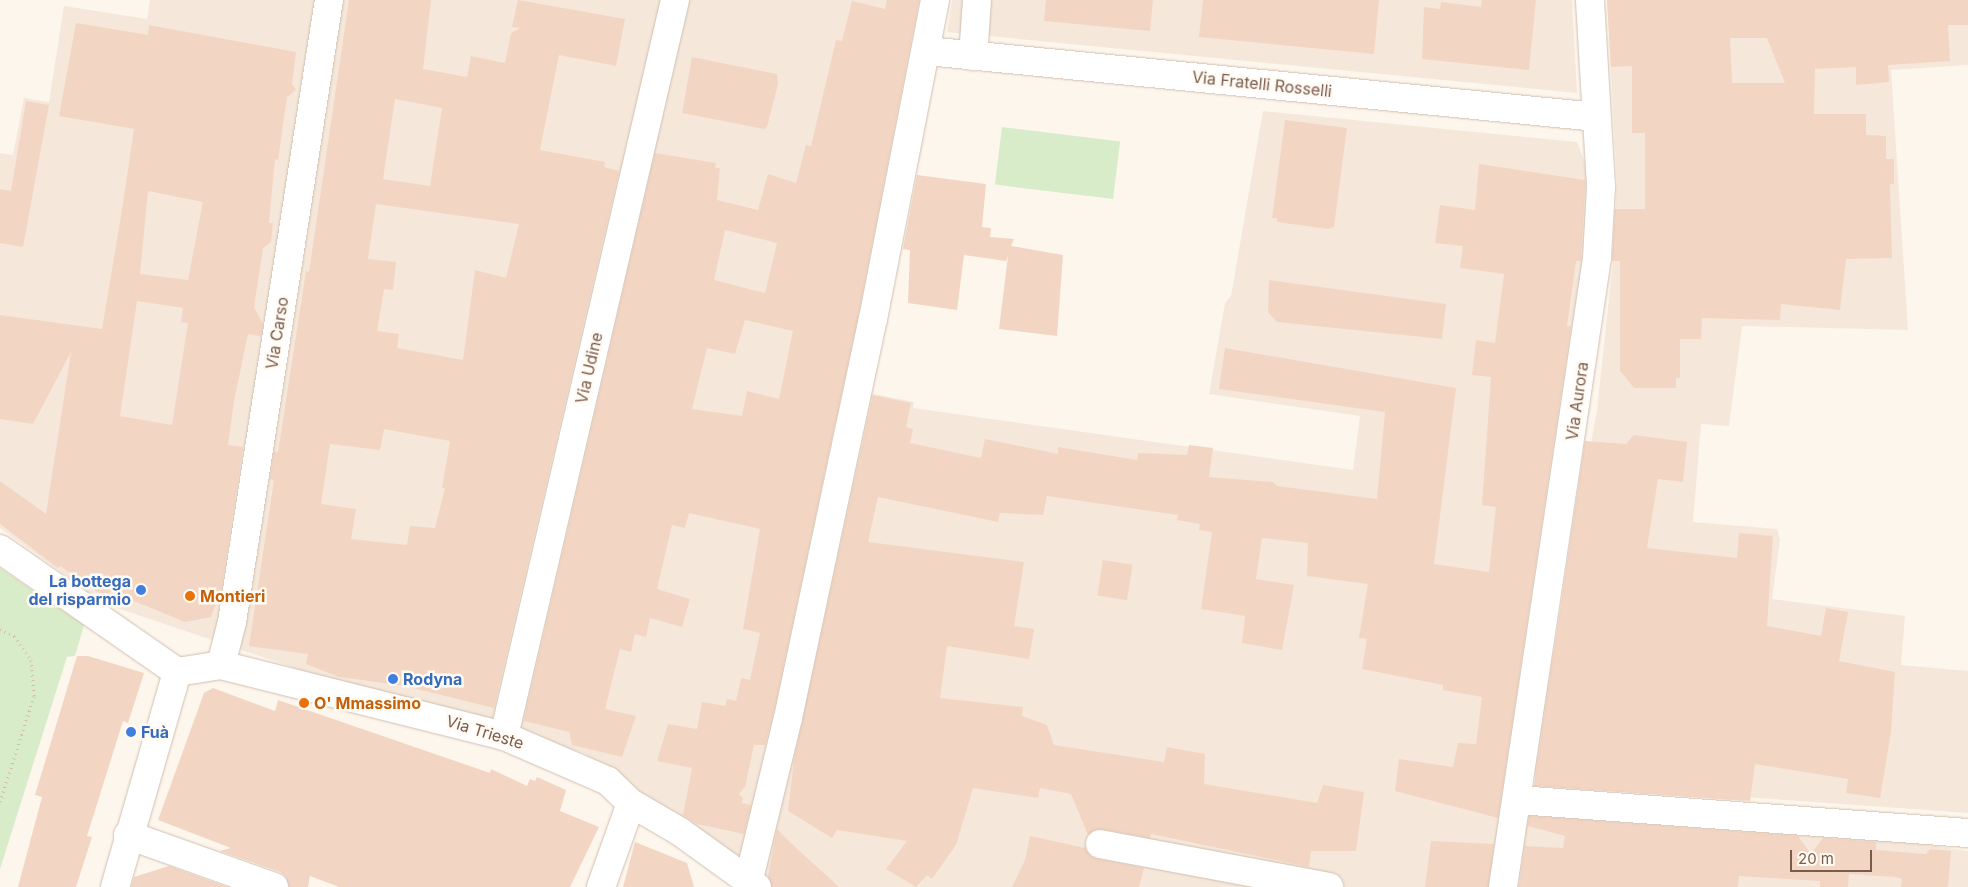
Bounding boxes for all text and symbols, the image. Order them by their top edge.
street label: Via Fratelli Rosselli [1191,67,1333,101]
street label: Via Carso [262,295,292,371]
street label: Via Udine [571,330,607,406]
street label: Via Aurora [1562,360,1592,442]
place label: La bottega del risparmio [28,571,131,609]
marker: La bottega del risparmio [135,584,147,596]
place label: Montieri [200,586,265,606]
marker: Montieri [184,590,196,602]
place label: Rodyna [403,669,462,689]
marker: Rodyna [387,673,399,685]
place label: O' Mmassimo [314,693,421,713]
marker: O' Mmassimo [298,697,310,709]
street label: Via Trieste [444,711,526,753]
place label: Fuà [141,722,169,742]
marker: Fuà [125,726,137,738]
scale bar [1793,840,1876,872]
text: 20 m [1798,849,1834,868]

